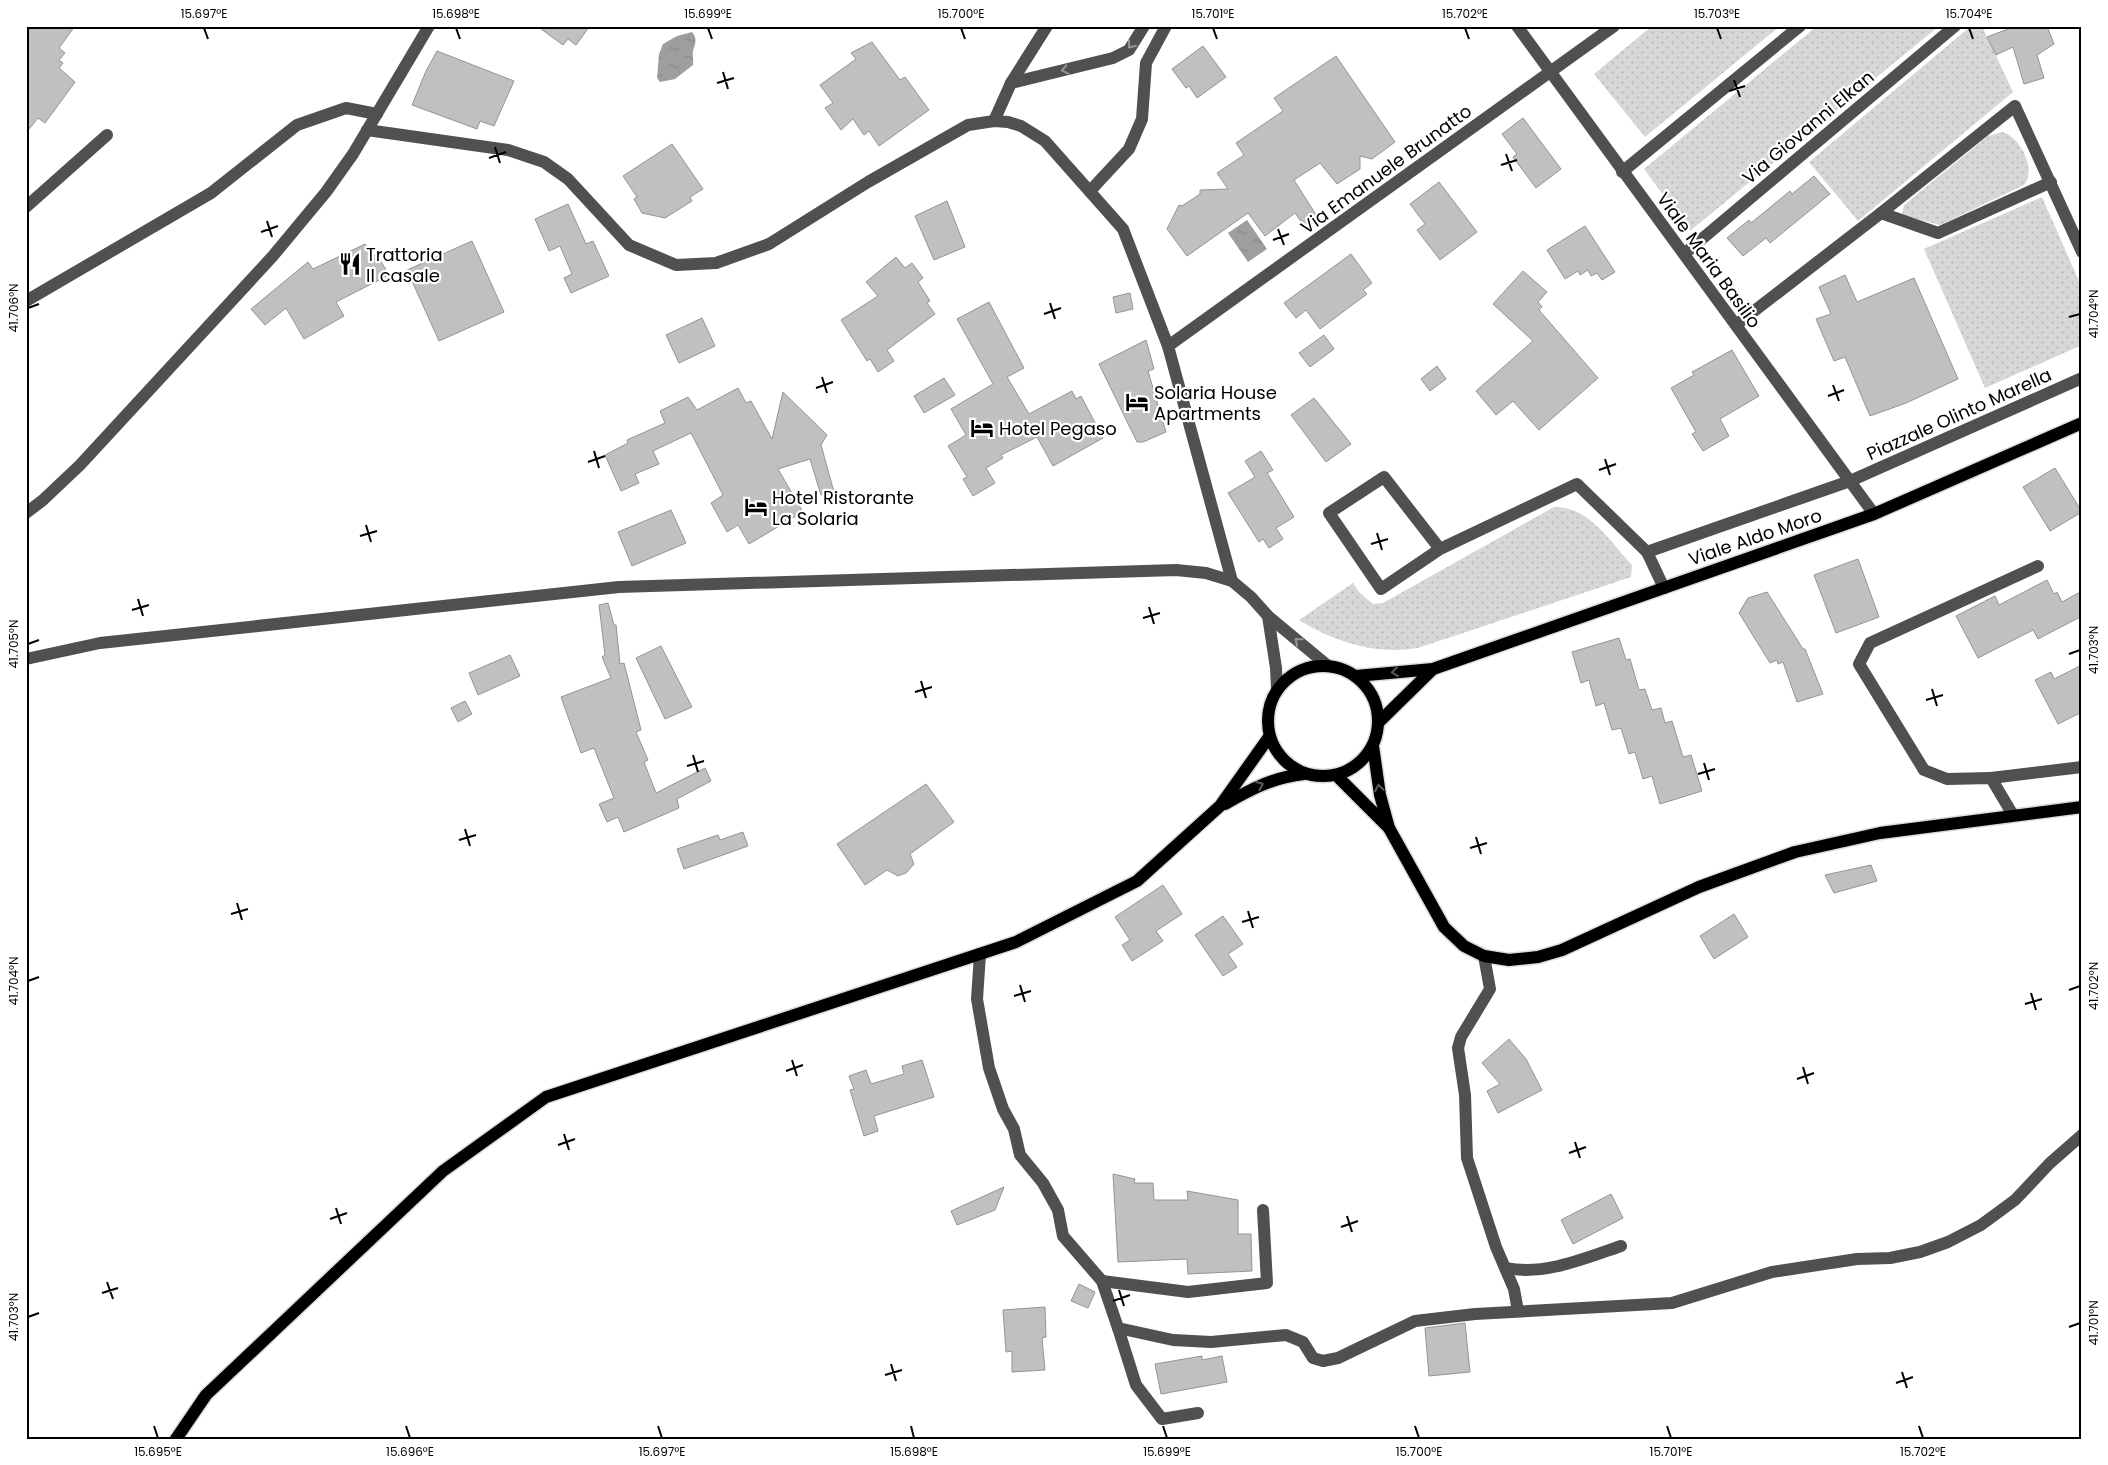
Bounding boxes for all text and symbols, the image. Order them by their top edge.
text: 15.697°E [181,5,227,22]
text: 15.698°E [432,5,480,22]
text: 15.699°E [684,5,732,22]
text: 15.700°E [938,5,984,22]
text: 15.701°E [1192,5,1234,22]
text: 15.702°E [1442,5,1488,22]
text: 15.703°E [1694,5,1740,22]
text: 15.704°E [1946,5,1992,22]
one-way arrow [1128,40,1137,49]
one-way arrow [1061,64,1070,75]
street label: Via Giovanni Elkan [1737,64,1879,190]
street label: Via Emanuele Brunatto [1295,98,1477,240]
street label: Viale Maria Basilio [1651,187,1767,333]
place label: Trattoria Il casale [366,242,443,288]
restaurant icon: Trattoria Il casale [337,251,363,277]
text: 41.706°N [5,284,22,332]
text: 41.704°N [2085,290,2102,338]
street label: Piazzale Olinto Marella [1863,362,2055,466]
place label: Solaria House Apartments [1154,380,1277,426]
hotel icon: Solaria House Apartments [1124,389,1150,415]
hotel icon: Hotel Pegaso [969,415,995,441]
place label: Hotel Pegaso [999,416,1117,441]
place label: Hotel Ristorante La Solaria [772,485,914,531]
hotel icon: Hotel Ristorante La Solaria [743,494,769,520]
street label: Viale Aldo Moro [1685,502,1825,572]
text: 41.705°N [5,620,22,668]
text: 41.703°N [2085,626,2102,674]
one-way arrow [1294,637,1303,646]
one-way arrow [1390,666,1398,677]
one-way arrow [1255,780,1264,791]
one-way arrow [1375,783,1385,792]
text: 41.704°N [5,957,22,1005]
text: 41.702°N [2085,962,2102,1010]
text: 41.703°N [5,1293,22,1341]
text: 41.701°N [2085,1300,2102,1346]
text: 15.695°E [134,1443,182,1460]
text: 15.696°E [386,1443,434,1460]
text: 15.697°E [639,1443,685,1460]
text: 15.698°E [890,1443,938,1460]
text: 15.699°E [1143,1443,1191,1460]
text: 15.700°E [1396,1443,1442,1460]
text: 15.701°E [1650,1443,1692,1460]
text: 15.702°E [1900,1443,1946,1460]

